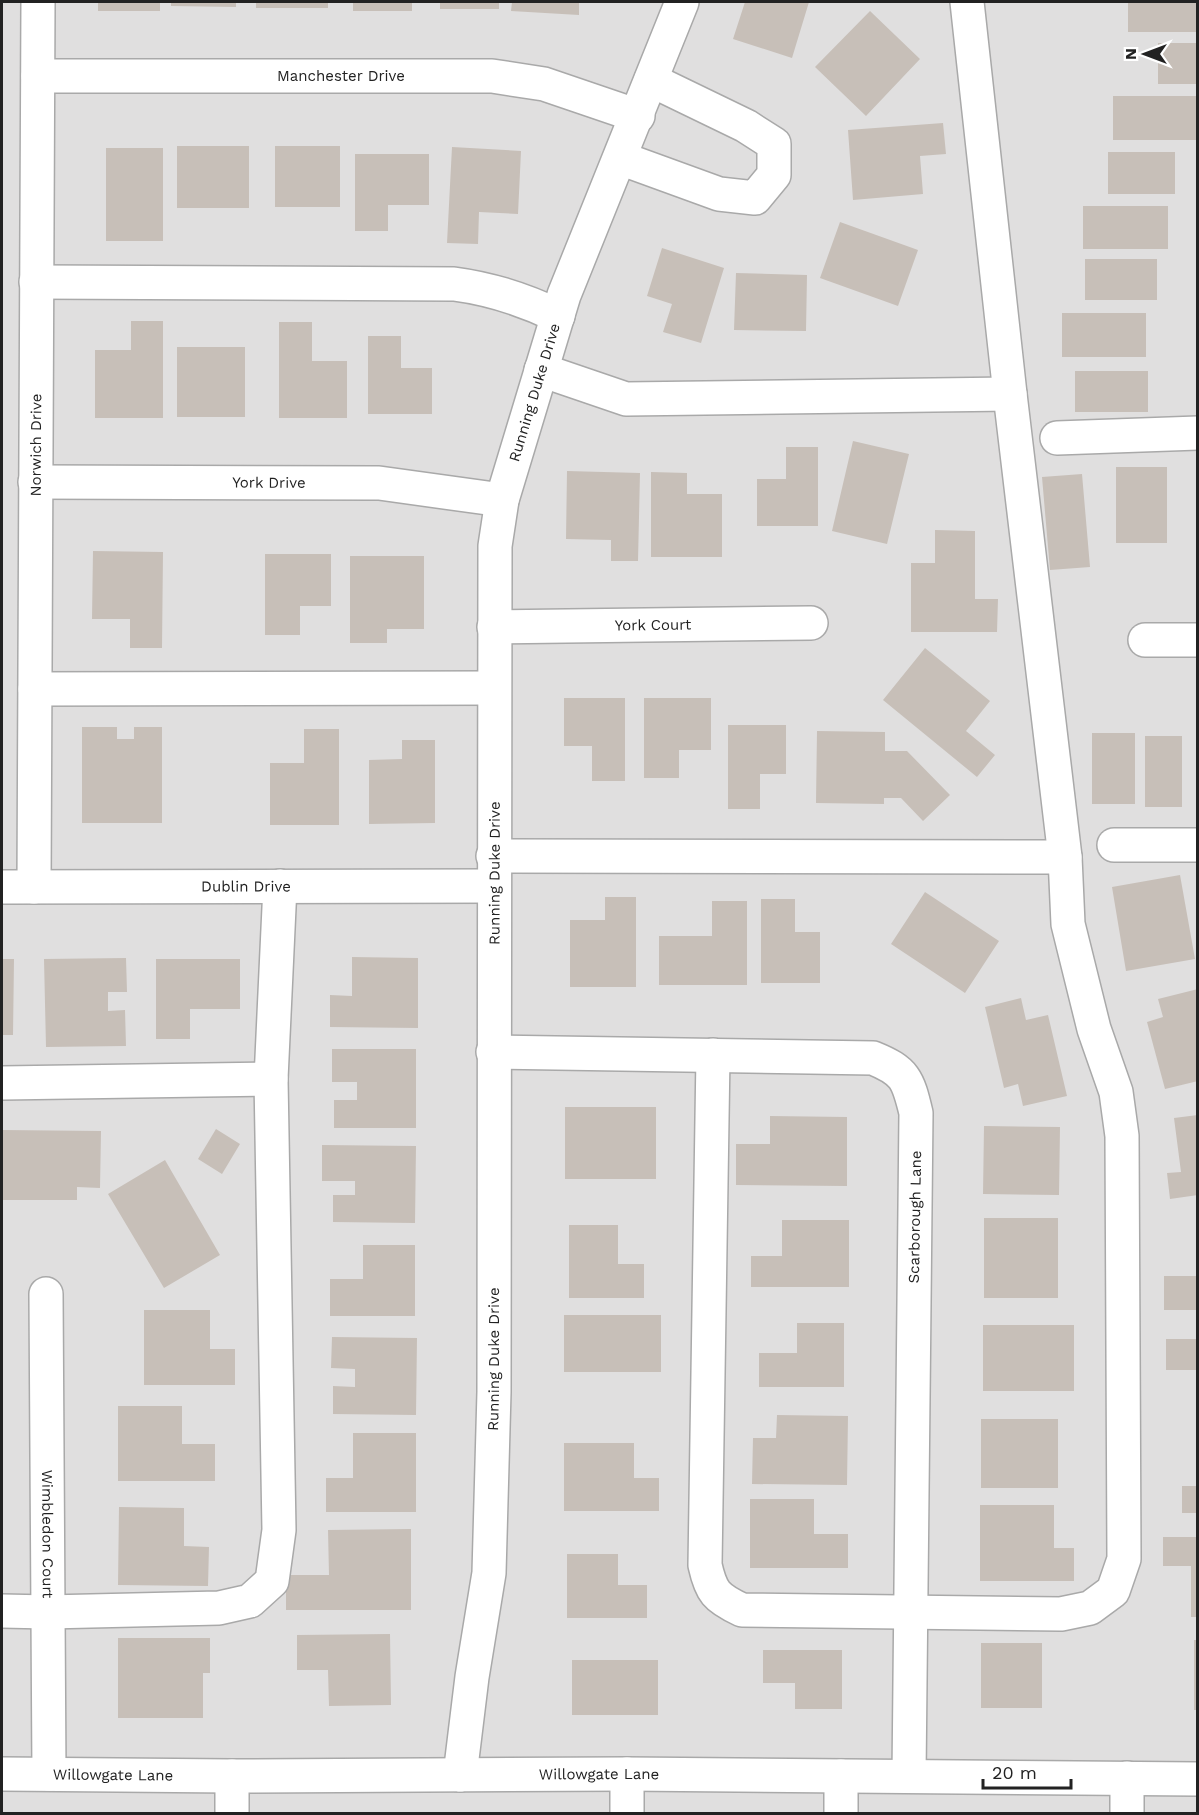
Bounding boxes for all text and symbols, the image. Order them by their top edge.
north arrow [1115,24,1175,84]
text: N [1121,48,1140,60]
street label: Manchester Drive [277,67,405,85]
street label: Running Duke Drive [505,321,564,464]
street label: Norwich Drive [27,394,45,496]
street label: York Drive [232,474,306,492]
street label: York Court [615,616,692,634]
street label: Running Duke Drive [486,801,504,945]
street label: Dublin Drive [201,877,291,896]
street label: Scarborough Lane [905,1150,925,1284]
street label: Running Duke Drive [484,1287,503,1431]
street label: Wimbledon Court [38,1470,57,1599]
scale bar [983,1752,1072,1790]
text: 20 m [992,1762,1037,1783]
street label: Willowgate Lane [53,1765,173,1784]
street label: Willowgate Lane [539,1765,659,1783]

